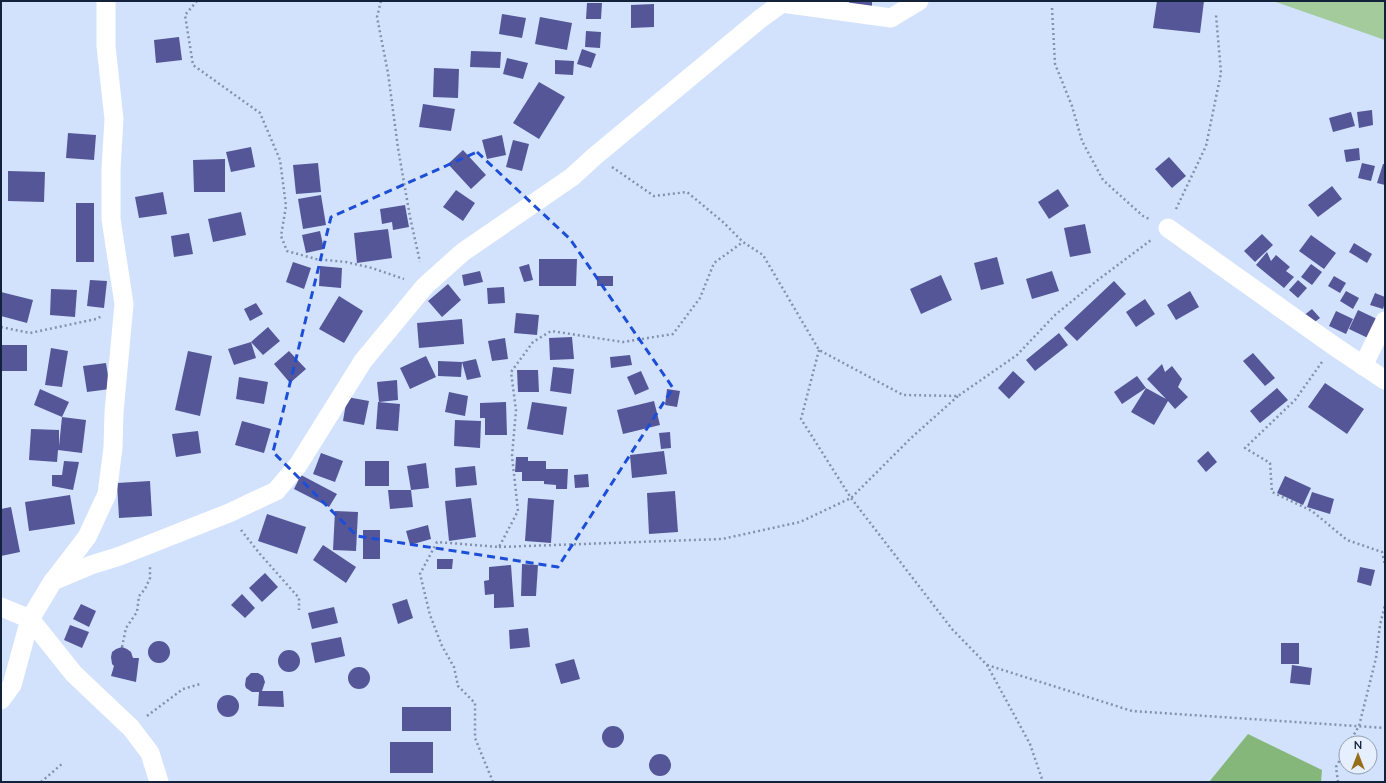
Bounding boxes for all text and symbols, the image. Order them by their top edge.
north arrow [1338,735,1378,775]
text: N [1354,738,1362,751]

